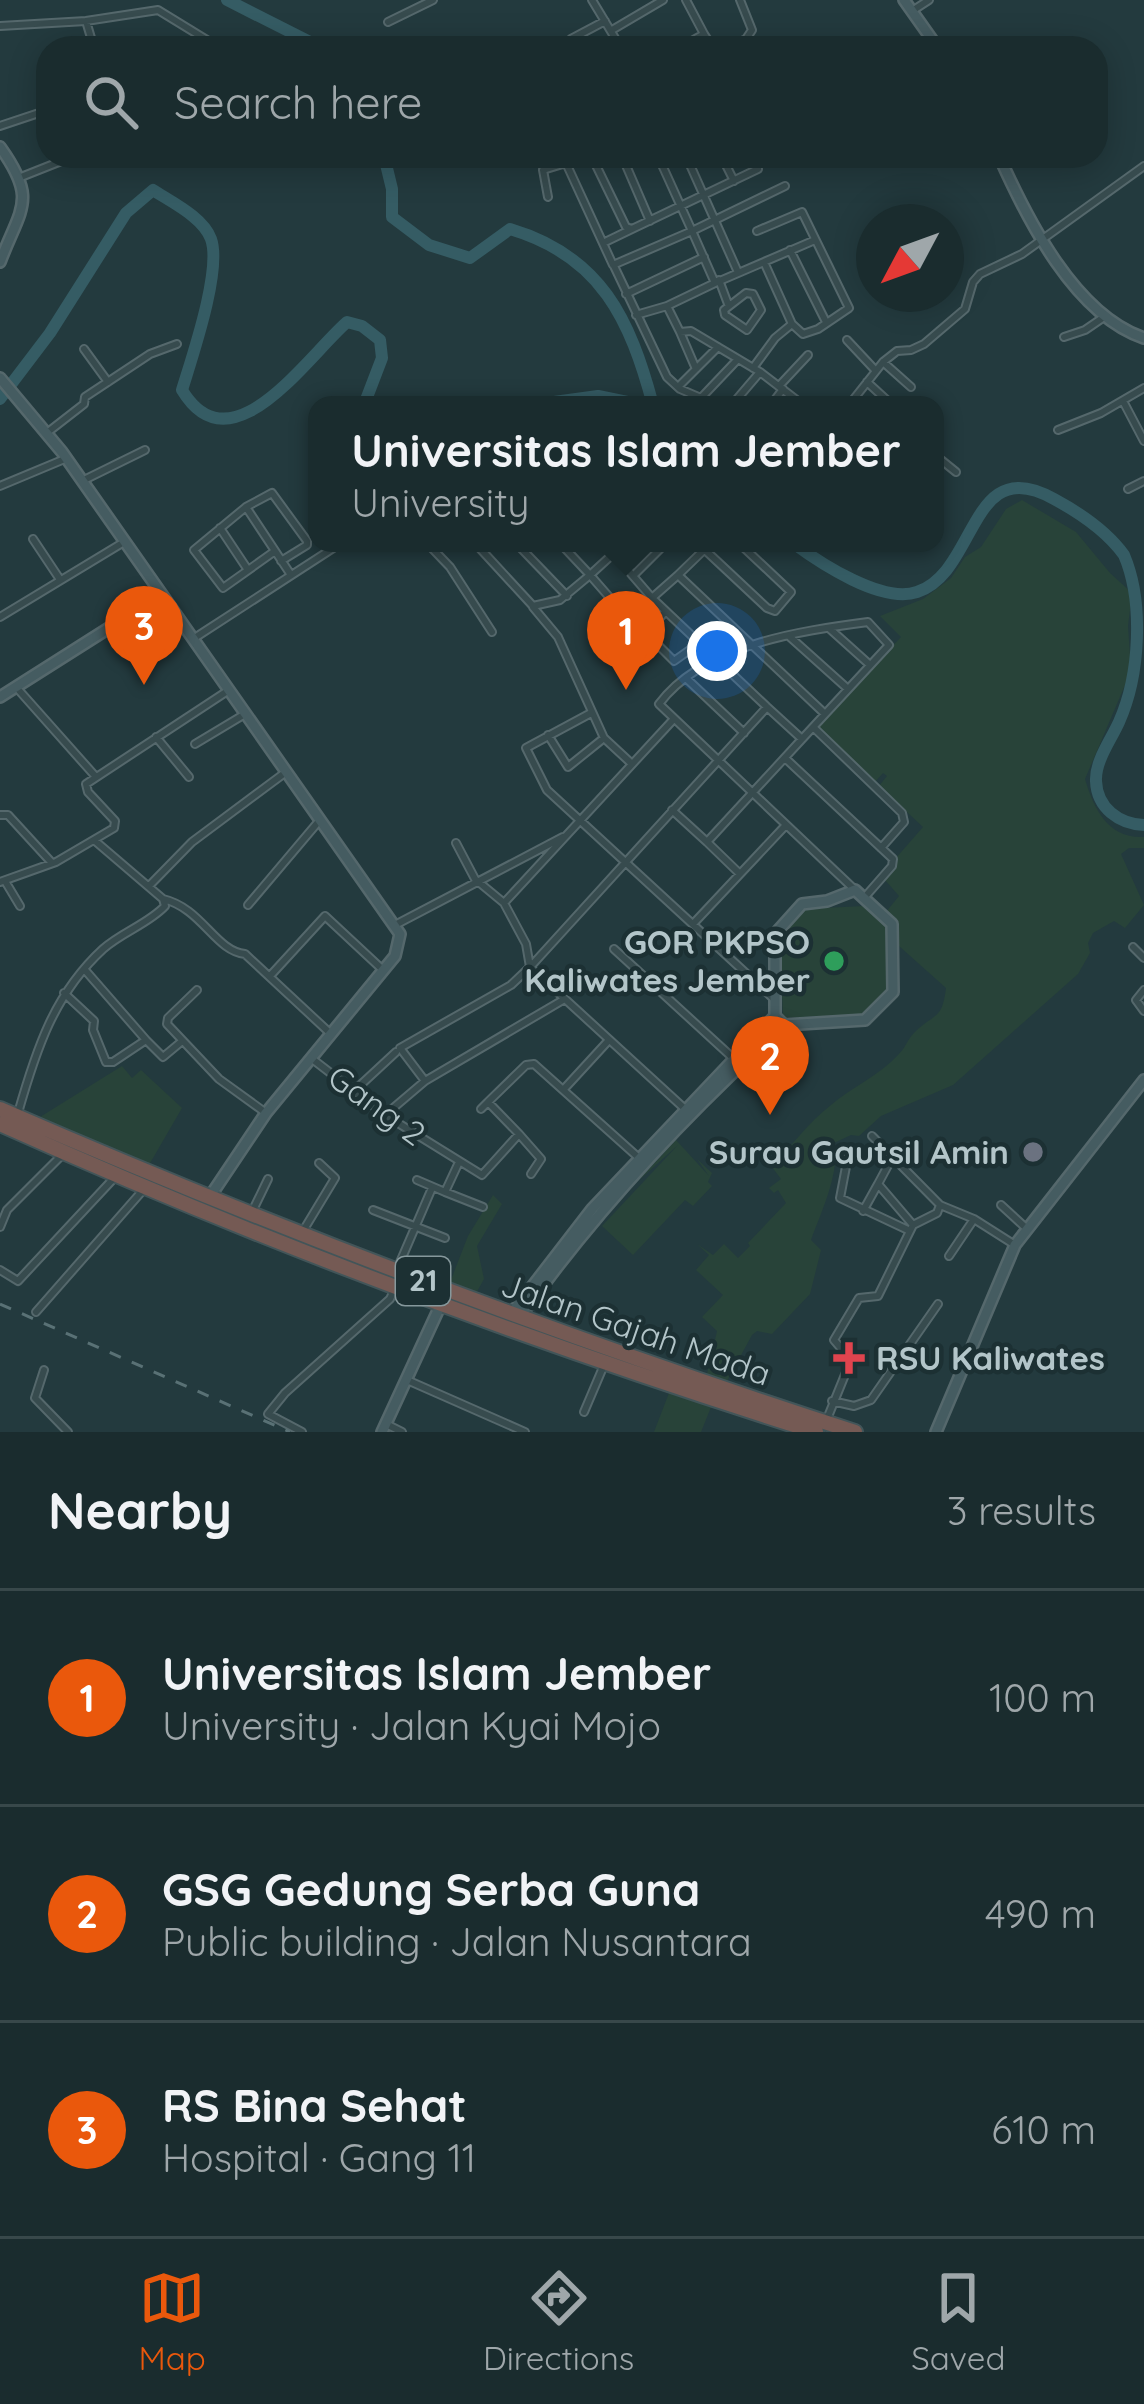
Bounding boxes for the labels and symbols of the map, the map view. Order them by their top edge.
north arrow [856,204,964,312]
pin: 3 [105,586,183,685]
pin: 1 [587,591,665,690]
your location [687,621,747,681]
place label: GOR PKPSO Kaliwates Jember [524,921,810,1000]
marker: GOR PKPSO Kaliwates Jember [821,948,847,974]
pin: 2 [731,1016,809,1115]
street label: Gang 2 [321,1056,434,1154]
place label: Surau Gautsil Amin [709,1131,1009,1172]
marker: Surau Gautsil Amin [1020,1139,1046,1165]
road number: 21 [396,1257,450,1305]
street label: Jalan Gajah Mada [496,1263,776,1394]
place label: RSU Kaliwates [876,1337,1105,1378]
marker: RSU Kaliwates [833,1342,865,1374]

